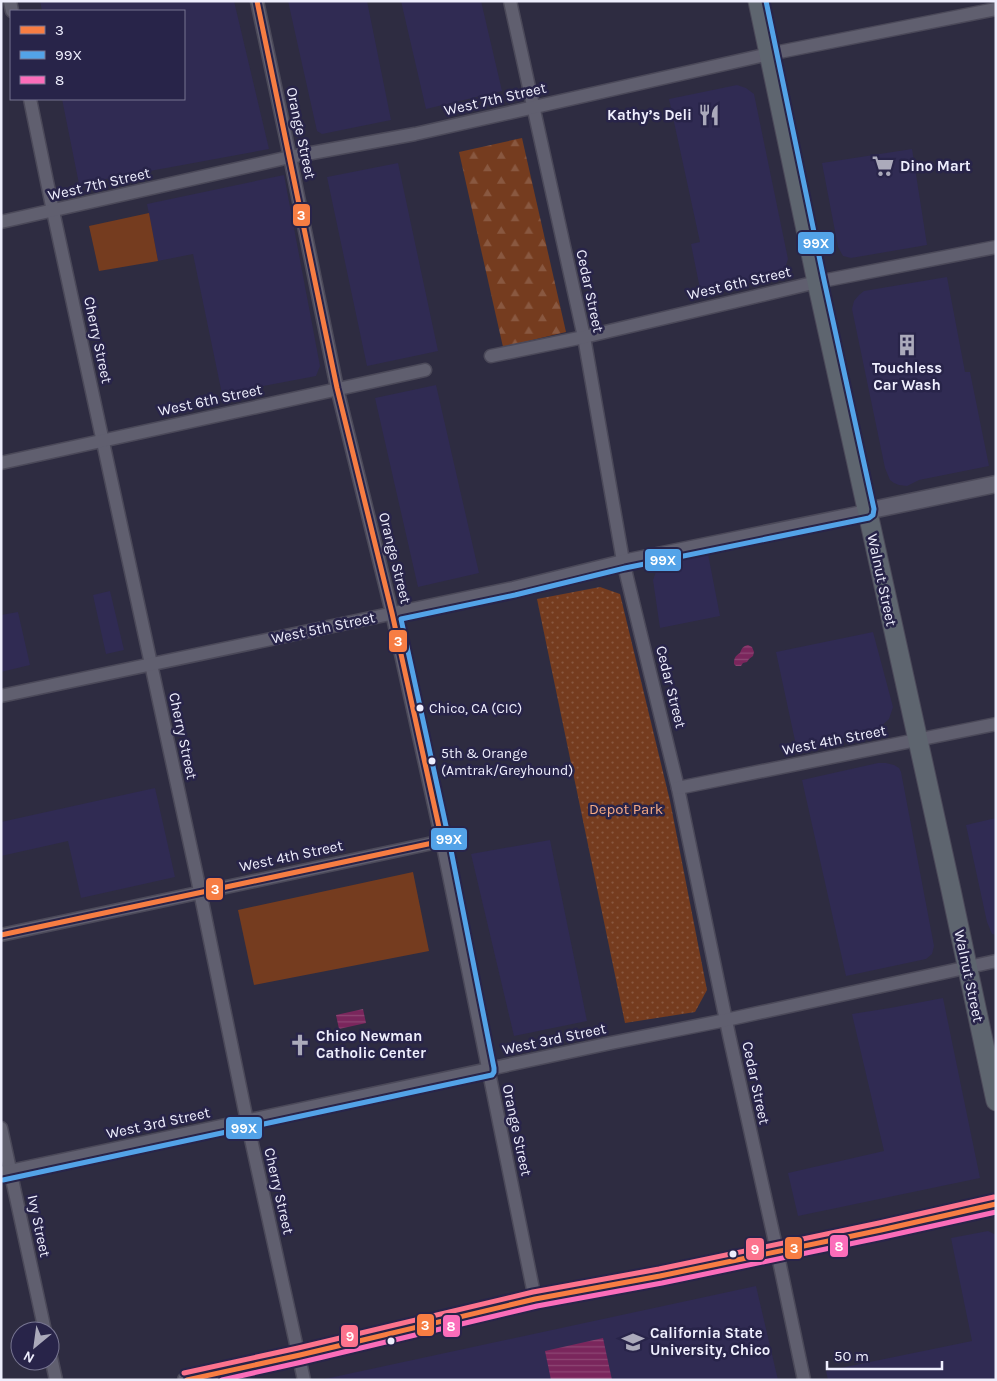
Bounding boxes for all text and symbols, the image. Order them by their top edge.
legend [10,10,185,100]
text: 3 [55,21,64,39]
text: 99X [55,46,82,64]
text: 8 [55,71,64,89]
street label: West 7th Street [442,78,548,119]
street label: Orange Street [282,85,320,181]
restaurant icon: Kathy’s Deli [696,102,722,128]
place label: Kathy’s Deli [607,106,692,124]
supermarket icon: Dino Mart [870,153,896,179]
place label: Dino Mart [900,157,971,175]
street label: West 7th Street [46,163,152,204]
line badge: 3 [292,203,311,227]
text: 3 [297,207,305,224]
line badge: 99X [797,231,835,255]
text: 99X [803,235,830,252]
street label: Cedar Street [572,248,608,334]
street label: West 6th Street [685,262,793,304]
street label: Cherry Street [80,295,116,386]
building icon: Touchless Car Wash [894,332,920,358]
place label: Touchless Car Wash [872,359,942,394]
street label: West 6th Street [156,380,264,420]
street label: Orange Street [375,511,415,606]
street label: Walnut Street [863,532,901,628]
line badge: 99X [644,548,682,572]
text: 99X [650,552,677,569]
street label: West 5th Street [269,608,377,648]
line badge: 3 [388,629,408,653]
text: 3 [394,633,402,650]
street label: Cedar Street [652,644,690,730]
street label: Cherry Street [165,691,201,782]
place label: Chico, CA (CIC) [429,700,522,717]
marker: Chico, CA (CIC) [415,703,425,713]
street label: West 4th Street [780,721,888,759]
place label: 5th & Orange (Amtrak/Greyhound) [441,745,573,779]
marker: 5th & Orange (Amtrak/Greyhound) [427,756,437,766]
park label: Depot Park [589,800,663,818]
line badge: 99X [430,827,468,851]
text: 99X [436,831,463,848]
street label: West 4th Street [238,836,345,876]
line badge: 3 [205,877,224,901]
text: 3 [211,881,219,898]
street label: Walnut Street [950,928,988,1024]
street label: West 3rd Street [500,1019,608,1059]
place label: Chico Newman Catholic Center [316,1027,426,1062]
church icon: Chico Newman Catholic Center [287,1032,313,1058]
street label: Cedar Street [738,1040,774,1126]
street label: Orange Street [498,1082,536,1178]
street label: West 3rd Street [104,1103,212,1143]
line badge: 99X [225,1116,263,1140]
text: 99X [231,1120,258,1137]
street label: Cherry Street [260,1146,298,1236]
street label: Ivy Street [24,1193,54,1259]
line badge: 8 [829,1234,849,1258]
line badge: 3 [784,1236,803,1260]
line badge: 9 [745,1237,765,1261]
text: 8 [834,1238,844,1255]
text: 3 [790,1240,798,1257]
text: 9 [751,1241,759,1258]
unlabelled marker [728,1249,738,1259]
line badge: 3 [416,1313,435,1337]
line badge: 8 [442,1314,461,1338]
text: 3 [421,1317,429,1334]
text: 8 [446,1318,456,1335]
north arrow [10,1321,60,1371]
line badge: 9 [340,1324,359,1348]
place label: California State University, Chico [650,1324,770,1359]
text: 9 [346,1328,354,1345]
school or university icon: California State University, Chico [620,1329,646,1355]
unlabelled marker [386,1336,396,1346]
scale bar [827,1338,942,1370]
text: N [20,1347,37,1367]
text: 50 m [834,1347,869,1365]

